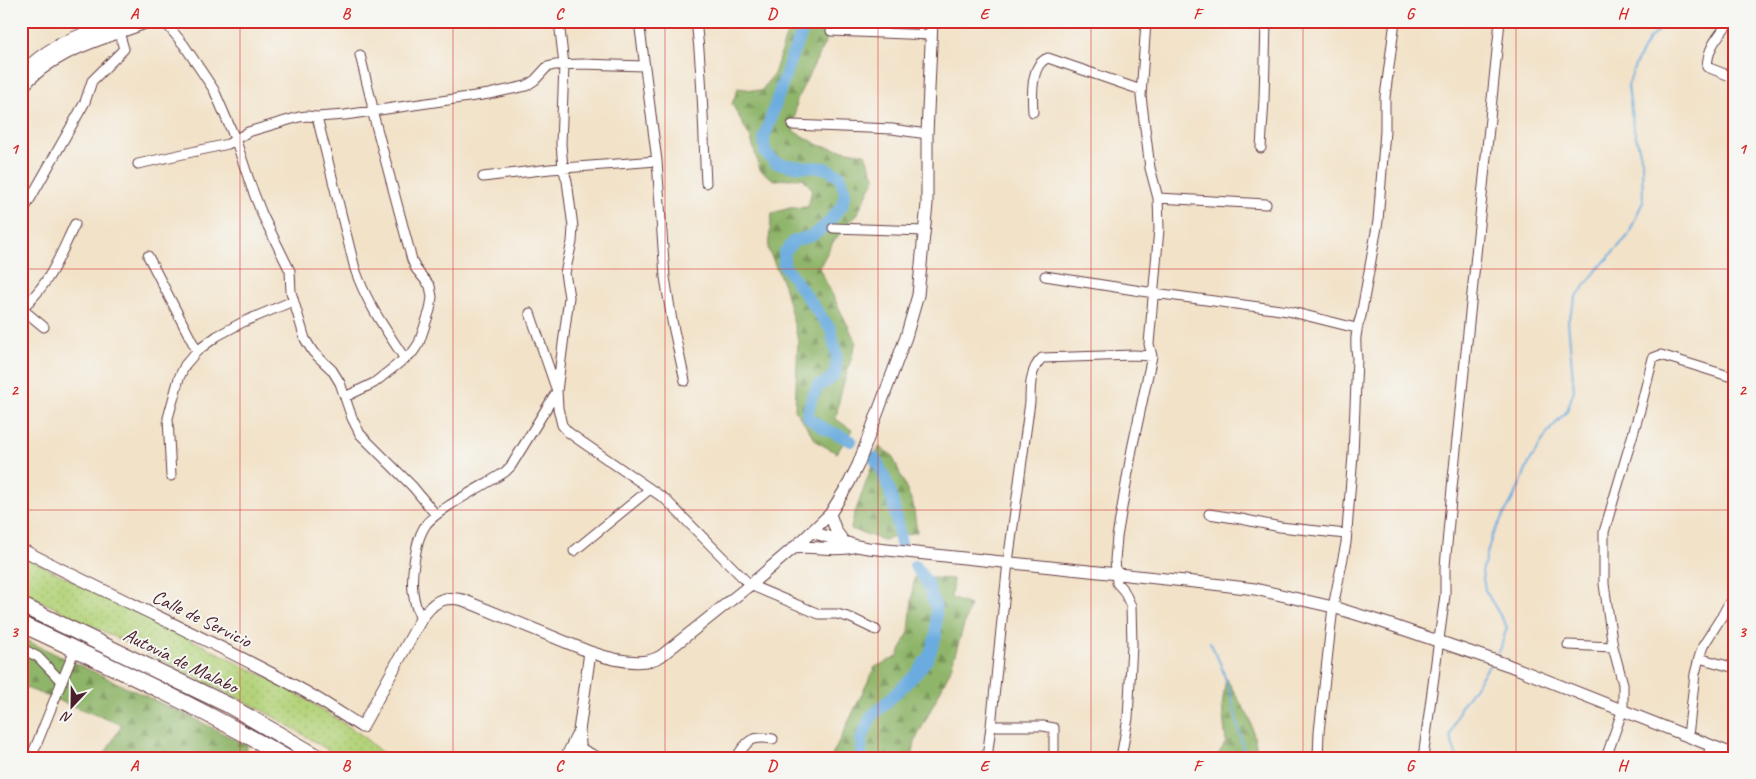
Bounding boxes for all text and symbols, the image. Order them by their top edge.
text: A [130,4,140,24]
text: B [342,4,352,24]
text: C [555,4,565,24]
text: D [767,4,778,24]
text: E [980,4,991,24]
text: F [1193,4,1204,24]
text: G [1406,4,1416,24]
text: H [1617,4,1629,24]
text: 1 [10,139,19,159]
text: 1 [1738,139,1747,159]
text: 2 [10,380,19,400]
text: 2 [1738,380,1747,400]
street label: Calle de Servicio [148,584,256,654]
text: 3 [10,622,19,642]
street label: Autovía de Malabo [119,622,244,700]
text: 3 [1738,622,1747,642]
north arrow [48,682,98,732]
text: N [58,707,75,727]
text: A [130,756,140,776]
text: B [342,756,352,776]
text: C [555,756,565,776]
text: D [767,756,778,776]
text: E [980,756,991,776]
text: F [1193,756,1204,776]
text: G [1406,756,1416,776]
text: H [1617,756,1629,776]

